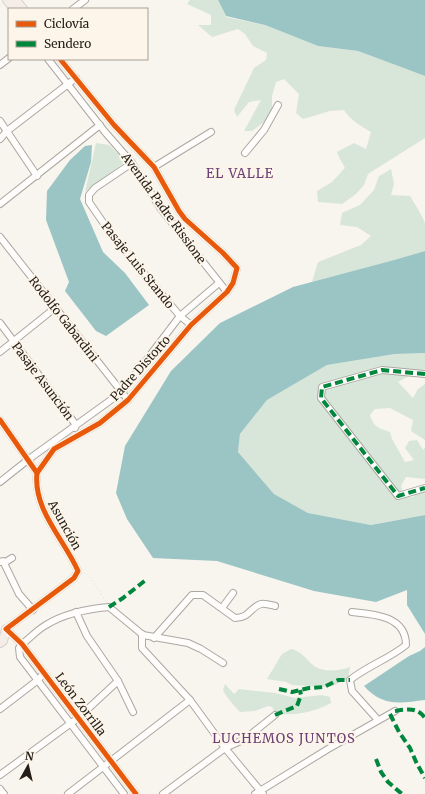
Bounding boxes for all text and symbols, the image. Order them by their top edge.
legend [8,8,148,60]
text: Ciclovía [44,16,90,31]
text: Sendero [44,36,91,51]
street label: Avenida Padre Rissione [118,149,209,266]
district label: EL VALLE [206,165,274,182]
street label: Pasaje Luis Stando [98,219,178,311]
street label: Rodolfo Gabardini [26,273,102,365]
street label: Padre Distorto [107,332,173,404]
street label: Pasaje Asunción [9,339,77,423]
street label: Asunción [45,497,85,553]
street label: León Zorrilla [52,669,110,739]
district label: LUCHEMOS JUNTOS [212,730,356,747]
north arrow [8,746,48,786]
text: N [24,749,35,764]

